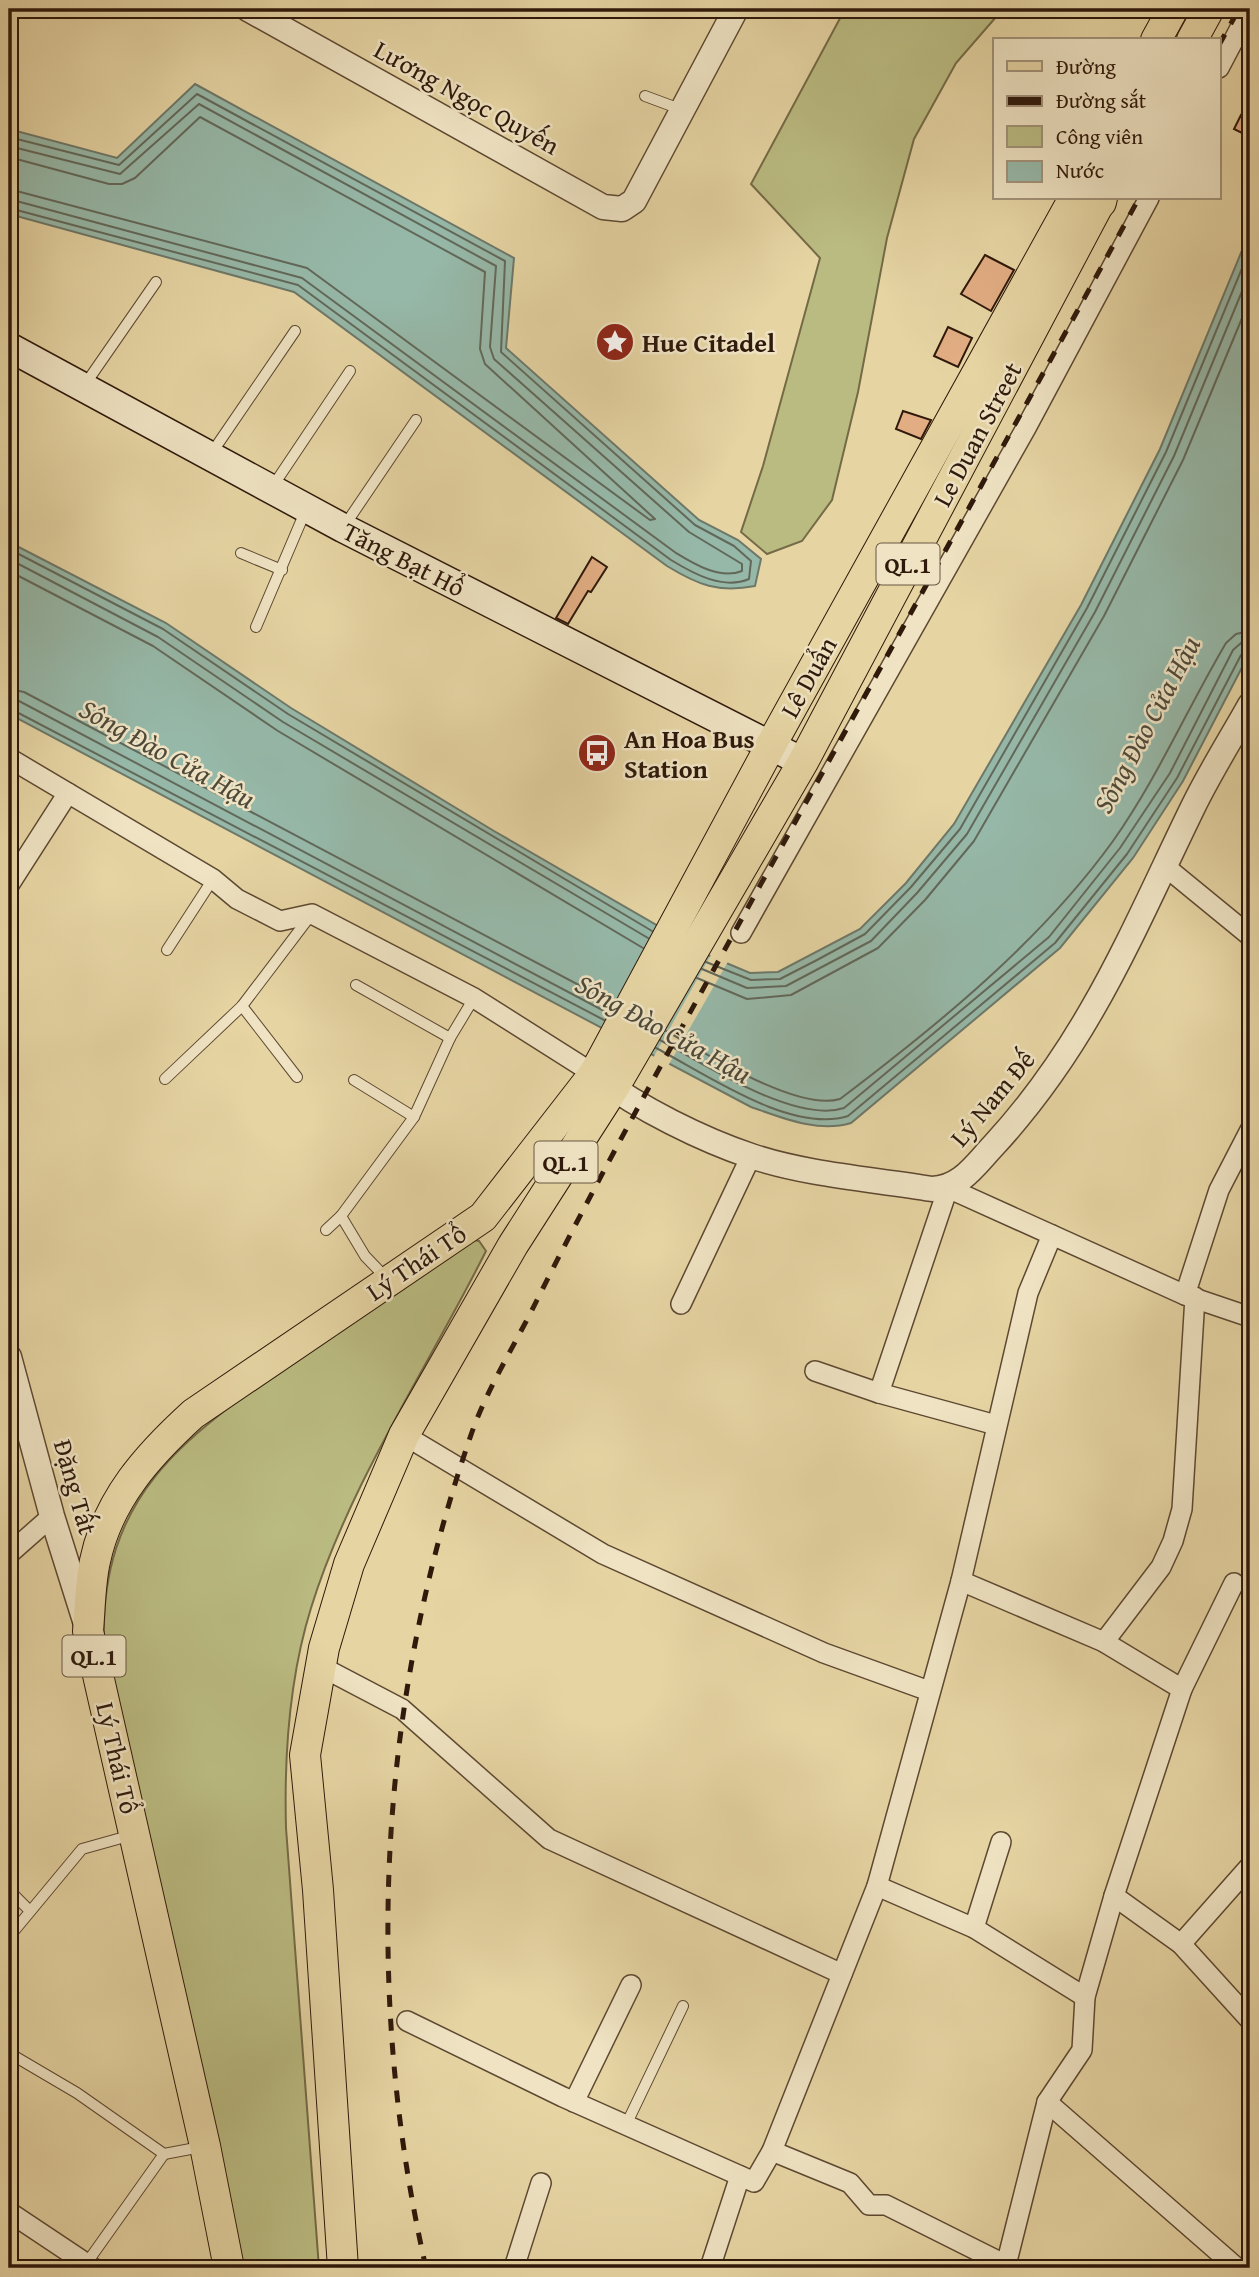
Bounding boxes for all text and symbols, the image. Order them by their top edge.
street label: Lương Ngọc Quyến [367,30,567,164]
legend [993,38,1220,200]
text: Đường [1056,51,1117,82]
text: Đường sắt [1056,85,1147,116]
text: Công viên [1056,121,1143,152]
text: Nước [1056,155,1104,186]
place icon: Hue Citadel [594,321,636,363]
place label: Hue Citadel [642,323,775,362]
street label: Le Duan Street [922,355,1032,513]
street label: Tăng Bạt Hổ [336,512,472,606]
road number: QL.1 [876,544,940,584]
water label: Sông Đào Cửa Hậu [1082,628,1210,820]
street label: Lê Duẩn [770,629,846,725]
water label: Sông Đào Cửa Hậu [72,688,264,818]
place label: An Hoa Bus Station [624,719,755,788]
bus stop icon: An Hoa Bus Station [576,732,618,774]
water label: Sông Đào Cửa Hậu [568,963,760,1093]
street label: Lý Nam Đế [940,1041,1044,1155]
road number: QL.1 [534,1142,598,1182]
street label: Lý Thái Tổ [358,1214,474,1310]
street label: Đặng Tất [44,1435,108,1539]
road number: QL.1 [62,1636,126,1676]
street label: Lý Thái Tổ [86,1698,150,1818]

